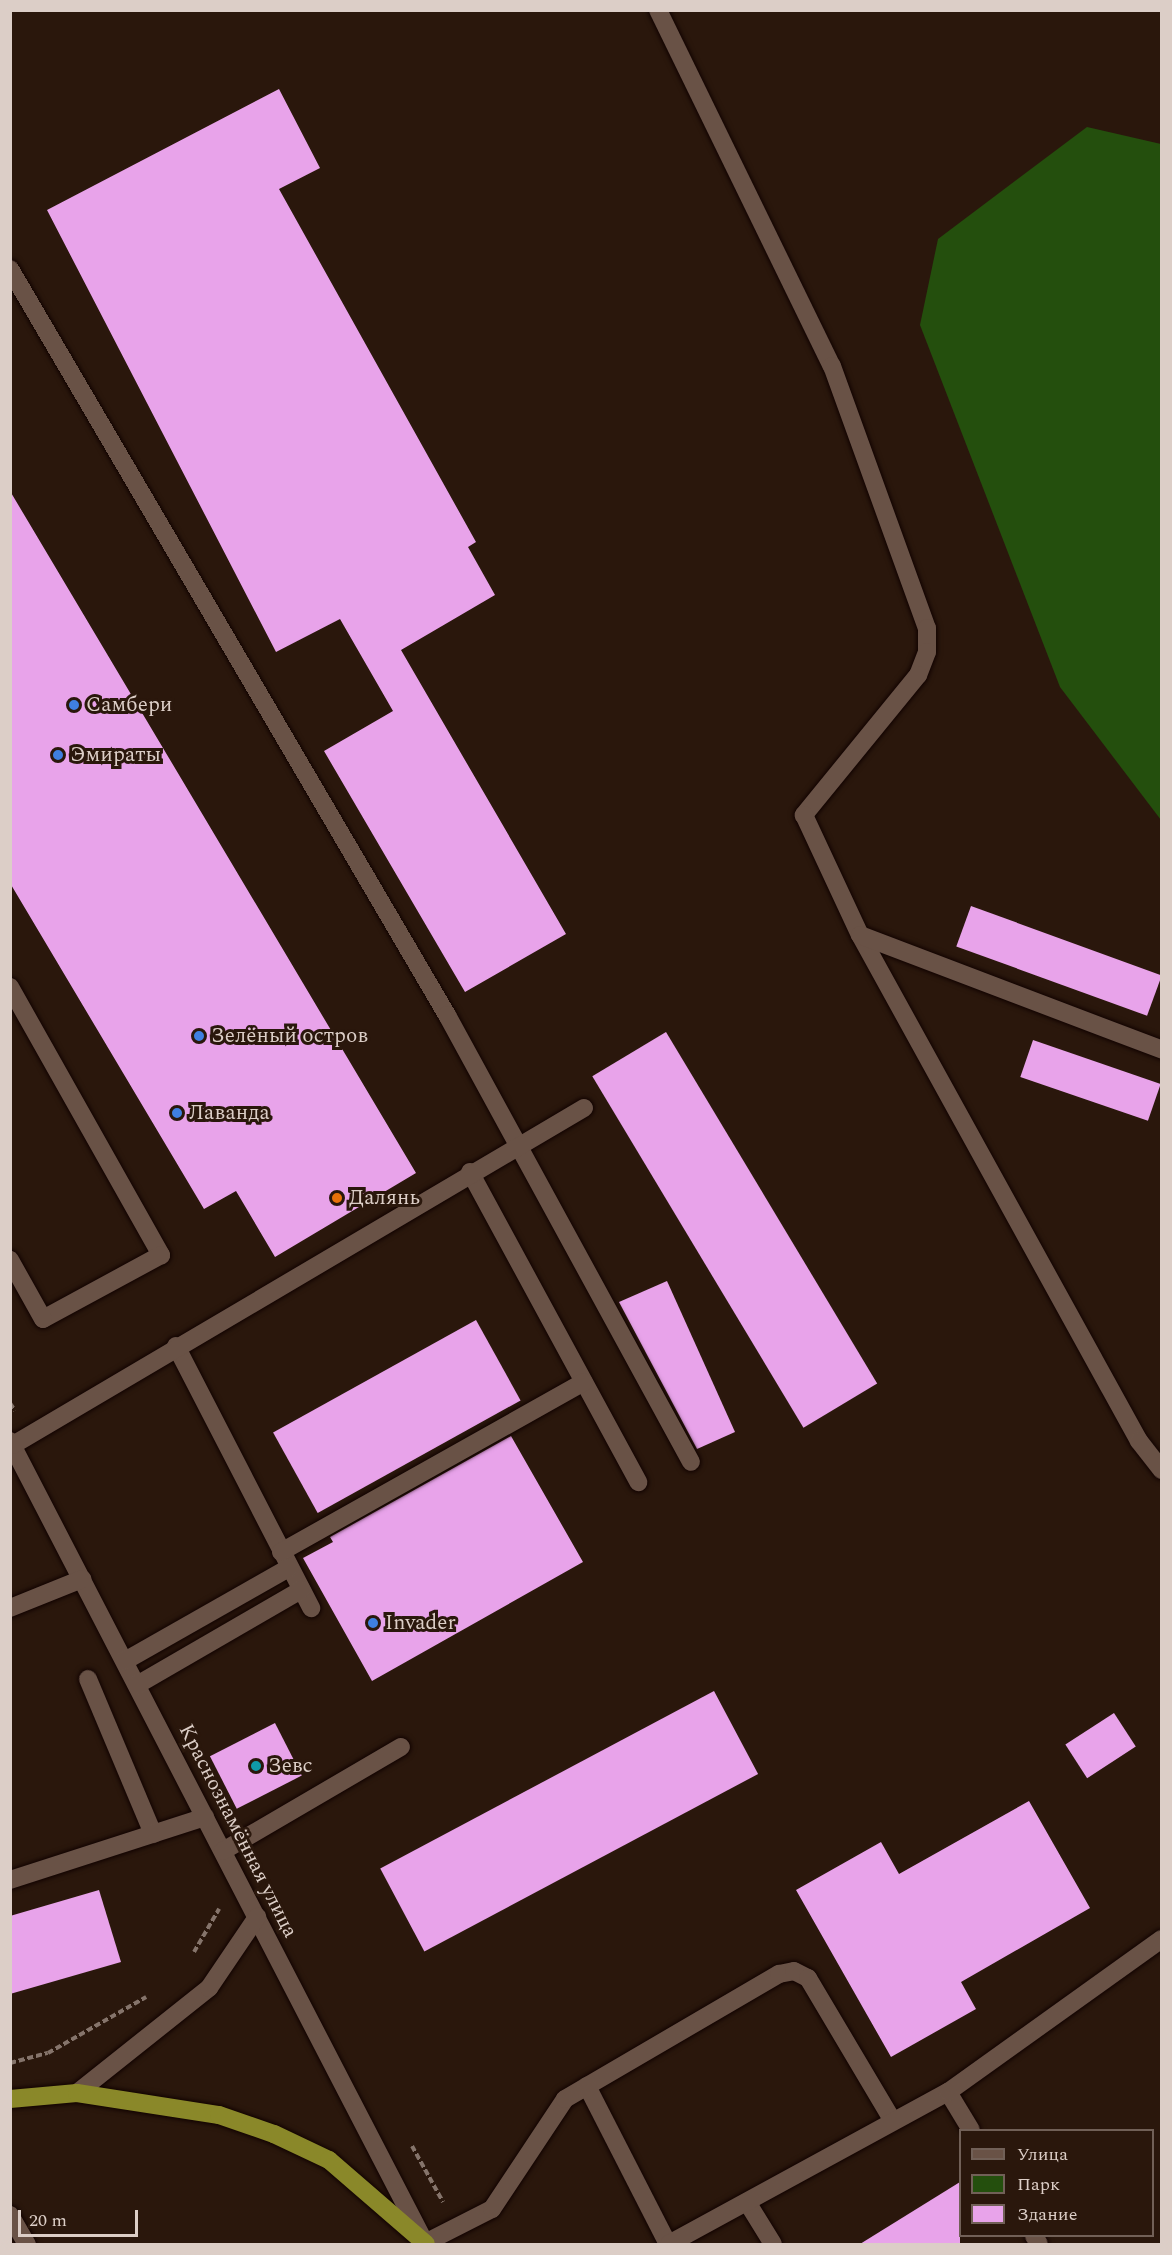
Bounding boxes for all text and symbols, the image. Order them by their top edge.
place label: Самбери [86,692,172,718]
marker: Самбери [67,698,81,712]
place label: Эмираты [70,742,161,768]
marker: Эмираты [51,748,65,762]
place label: Зелёный остров [211,1023,368,1049]
marker: Зелёный остров [192,1029,206,1043]
place label: Лаванда [189,1100,270,1126]
marker: Лаванда [170,1106,184,1120]
place label: Далянь [349,1185,420,1211]
marker: Далянь [330,1191,344,1205]
place label: Invader [385,1610,456,1636]
marker: Invader [366,1616,380,1630]
street label: Краснознамённая улица [173,1720,303,1942]
place label: Зевс [268,1753,313,1779]
marker: Зевс [249,1759,263,1773]
legend [959,2129,1154,2237]
text: Улица [1017,2141,1068,2168]
text: Парк [1017,2171,1060,2198]
scale bar [21,2198,141,2236]
text: Здание [1017,2201,1077,2228]
text: 20 m [29,2207,67,2234]

